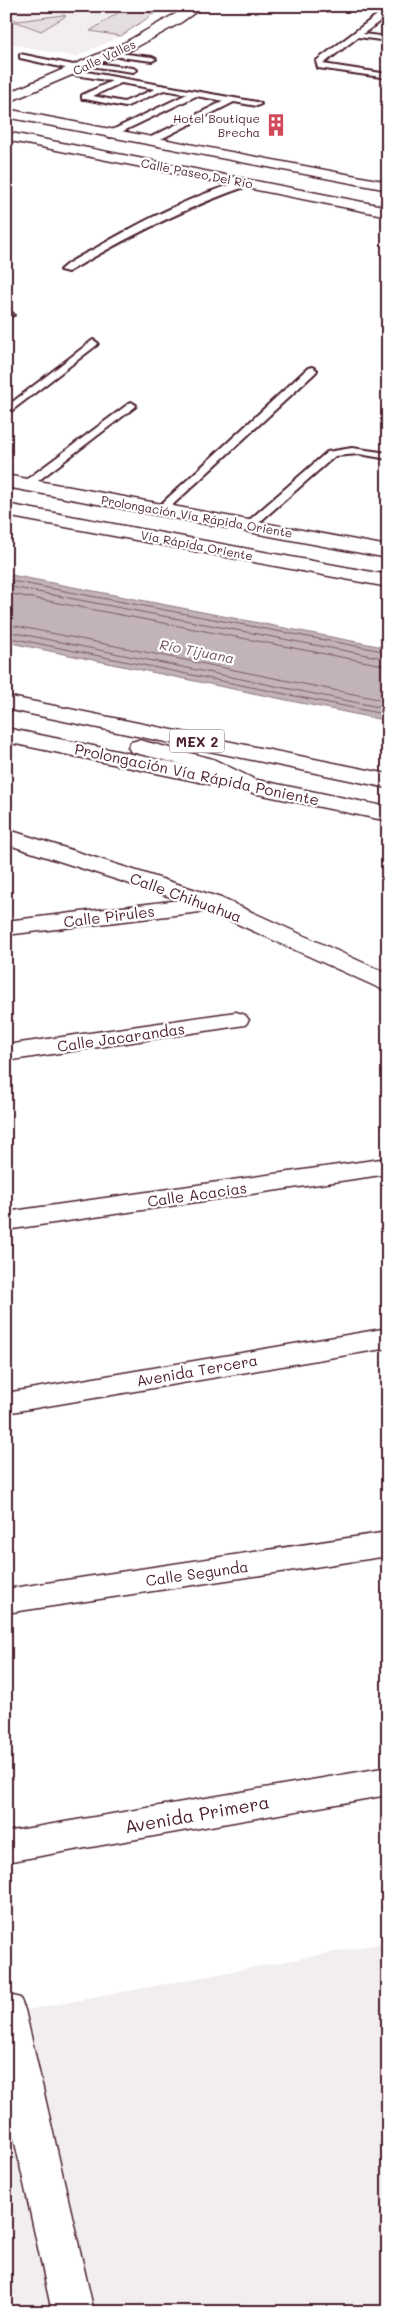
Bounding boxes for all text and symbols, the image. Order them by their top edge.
street label: Calle Valles [70,35,138,79]
place label: Hotel Boutique Brecha [173,110,260,140]
building icon: Hotel Boutique Brecha [263,112,289,138]
street label: Calle Paseo Del Río [140,154,254,192]
street label: Prolongación Vía Rápida Oriente [100,491,294,541]
street label: Vía Rápida Oriente [140,526,254,564]
water label: Río Tijuana [158,634,236,668]
road number: MEX 2 [170,729,224,752]
street label: Prolongación Vía Rápida Poniente [73,738,321,810]
street label: Calle Chihuahua [127,868,245,926]
street label: Calle Pirules [62,900,156,932]
street label: Calle Jacarandas [56,1018,186,1056]
street label: Calle Acacias [146,1177,248,1211]
street label: Avenida Tercera [135,1349,259,1391]
street label: Calle Segunda [144,1556,250,1590]
street label: Avenida Primera [123,1789,271,1839]

